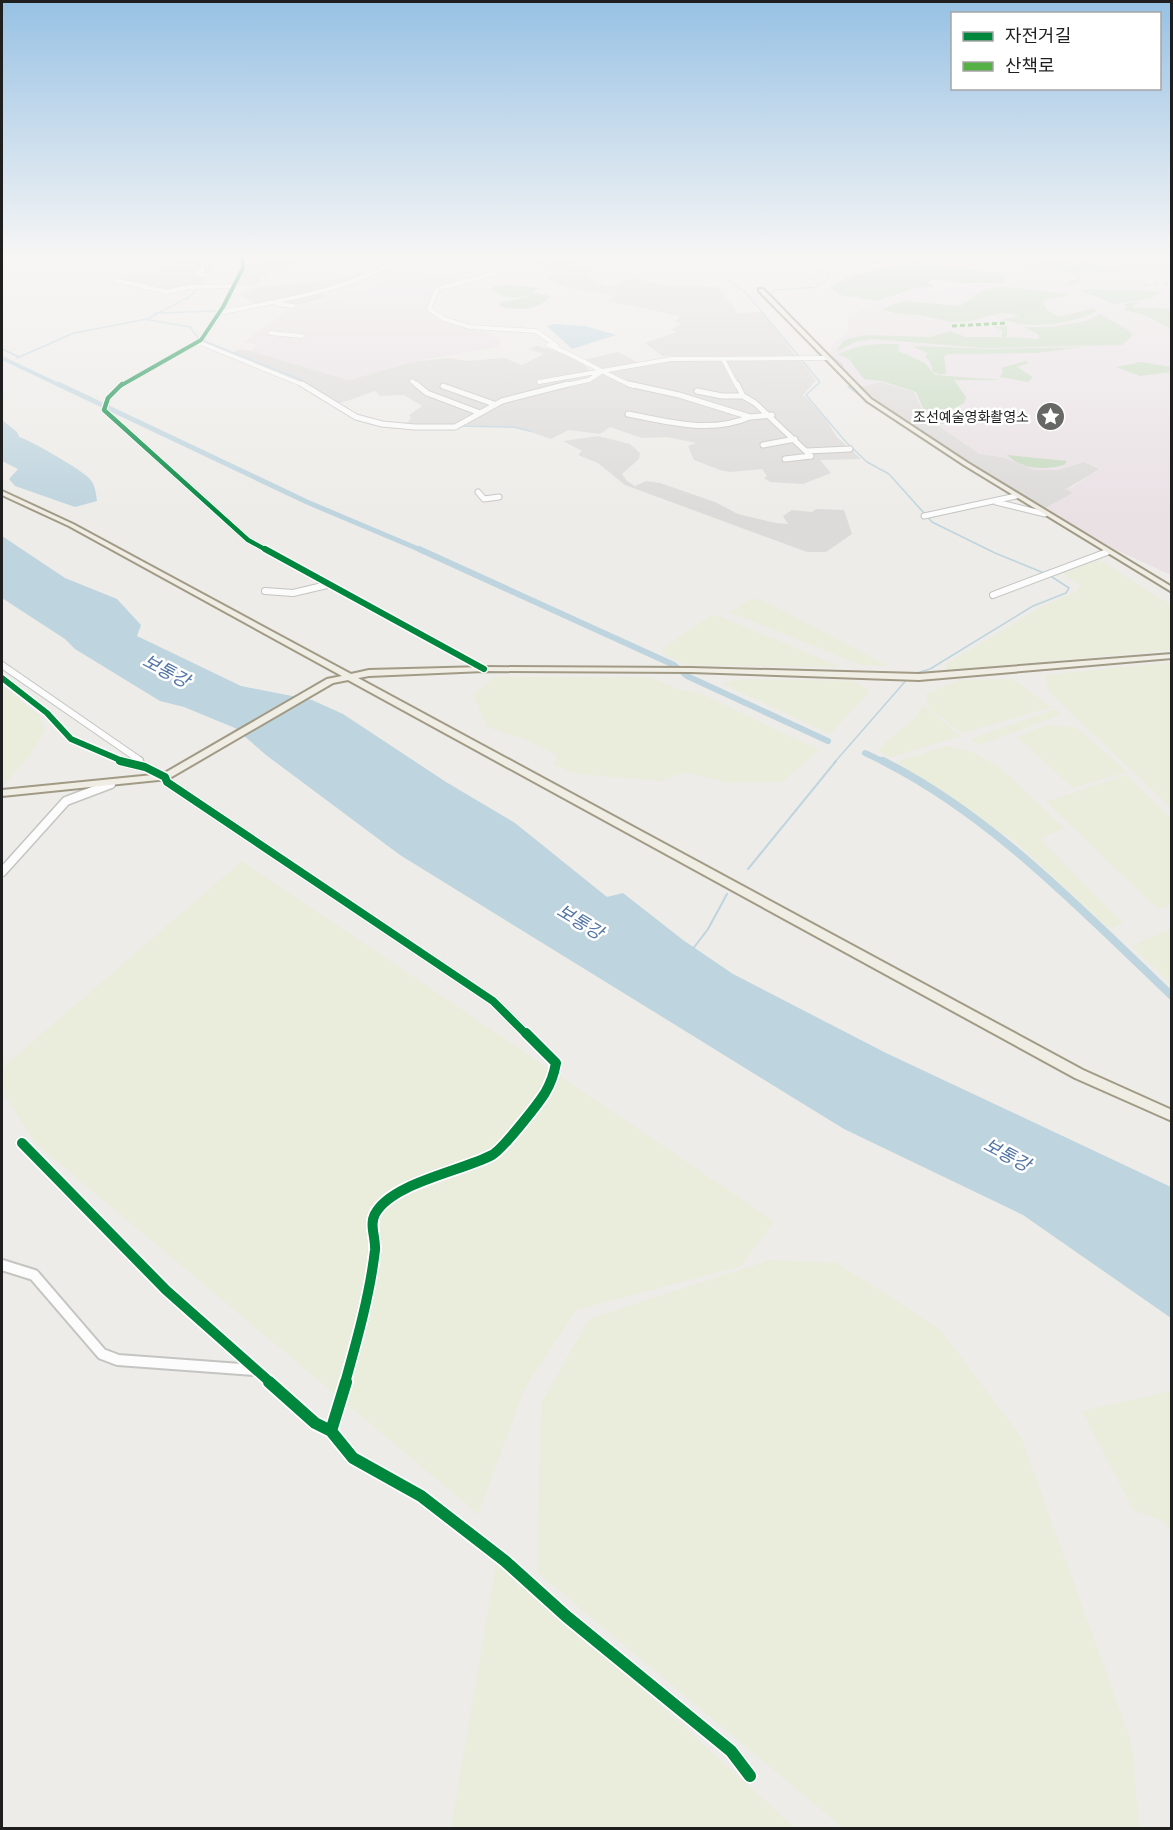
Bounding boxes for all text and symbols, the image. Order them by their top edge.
legend [951,12,1161,90]
text: 자전거길 [1005,22,1071,49]
text: 산책로 [1005,52,1055,79]
place icon: 조선예술영화촬영소 [1034,401,1066,433]
place label: 조선예술영화촬영소 [913,406,1029,427]
water label: 보통강 [138,647,197,695]
water label: 보통강 [552,897,611,947]
water label: 보통강 [979,1131,1038,1179]

